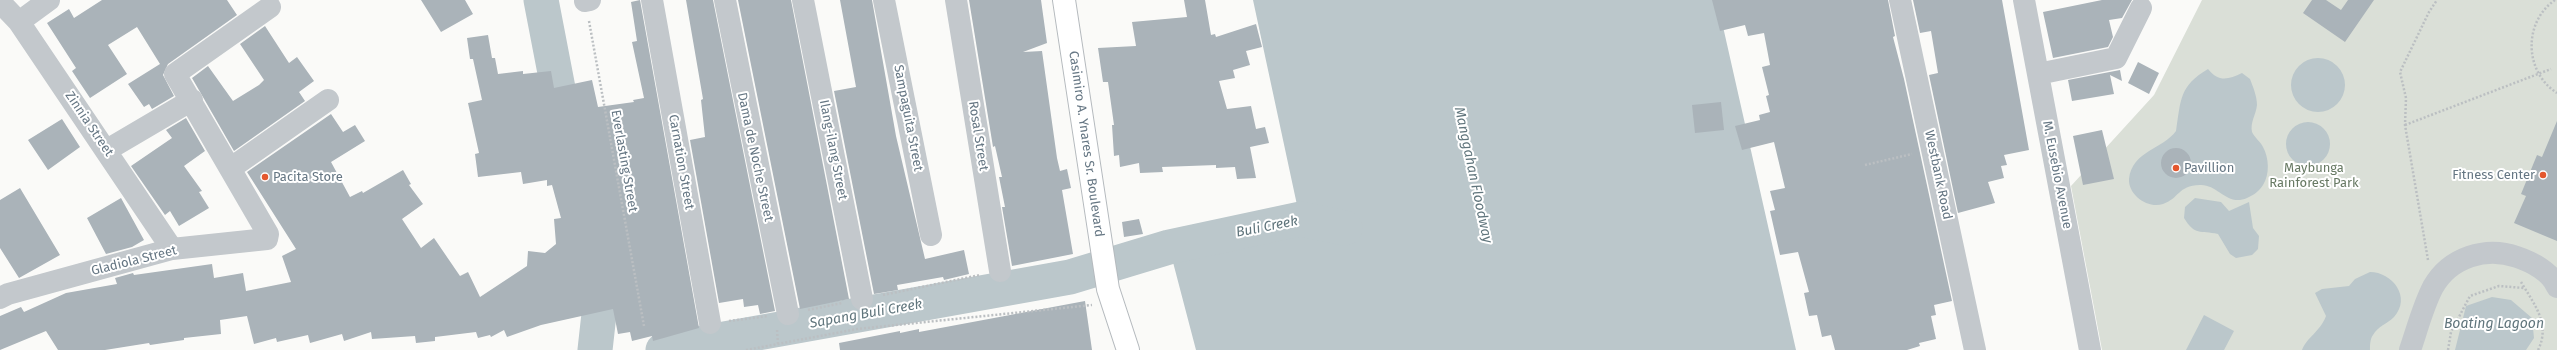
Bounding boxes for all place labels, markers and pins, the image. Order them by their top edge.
place label: Pavillion [2184,160,2234,176]
marker: Pavillion [2171,163,2181,173]
place label: Fitness Center [2452,167,2535,183]
place label: Pacita Store [273,169,343,185]
marker: Fitness Center [2538,170,2548,180]
marker: Pacita Store [260,172,270,182]

